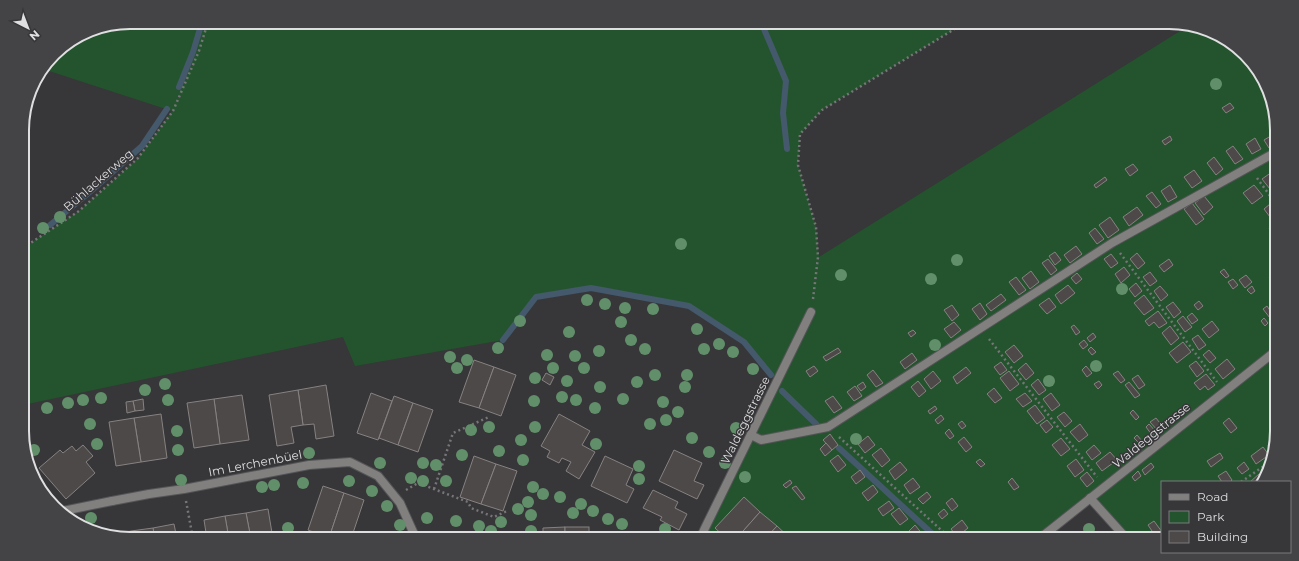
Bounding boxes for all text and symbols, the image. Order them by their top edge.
north arrow [8,8,48,48]
text: N [27,27,43,44]
street label: Bühlackerweg [60,146,136,214]
street label: Waldeggstrasse [717,374,773,466]
street label: Waldeggstrasse [1109,399,1193,471]
street label: Im Lerchenbüel [207,447,303,479]
legend [1161,481,1291,553]
text: Road [1197,489,1228,504]
text: Park [1197,509,1225,524]
text: Building [1197,529,1248,544]

